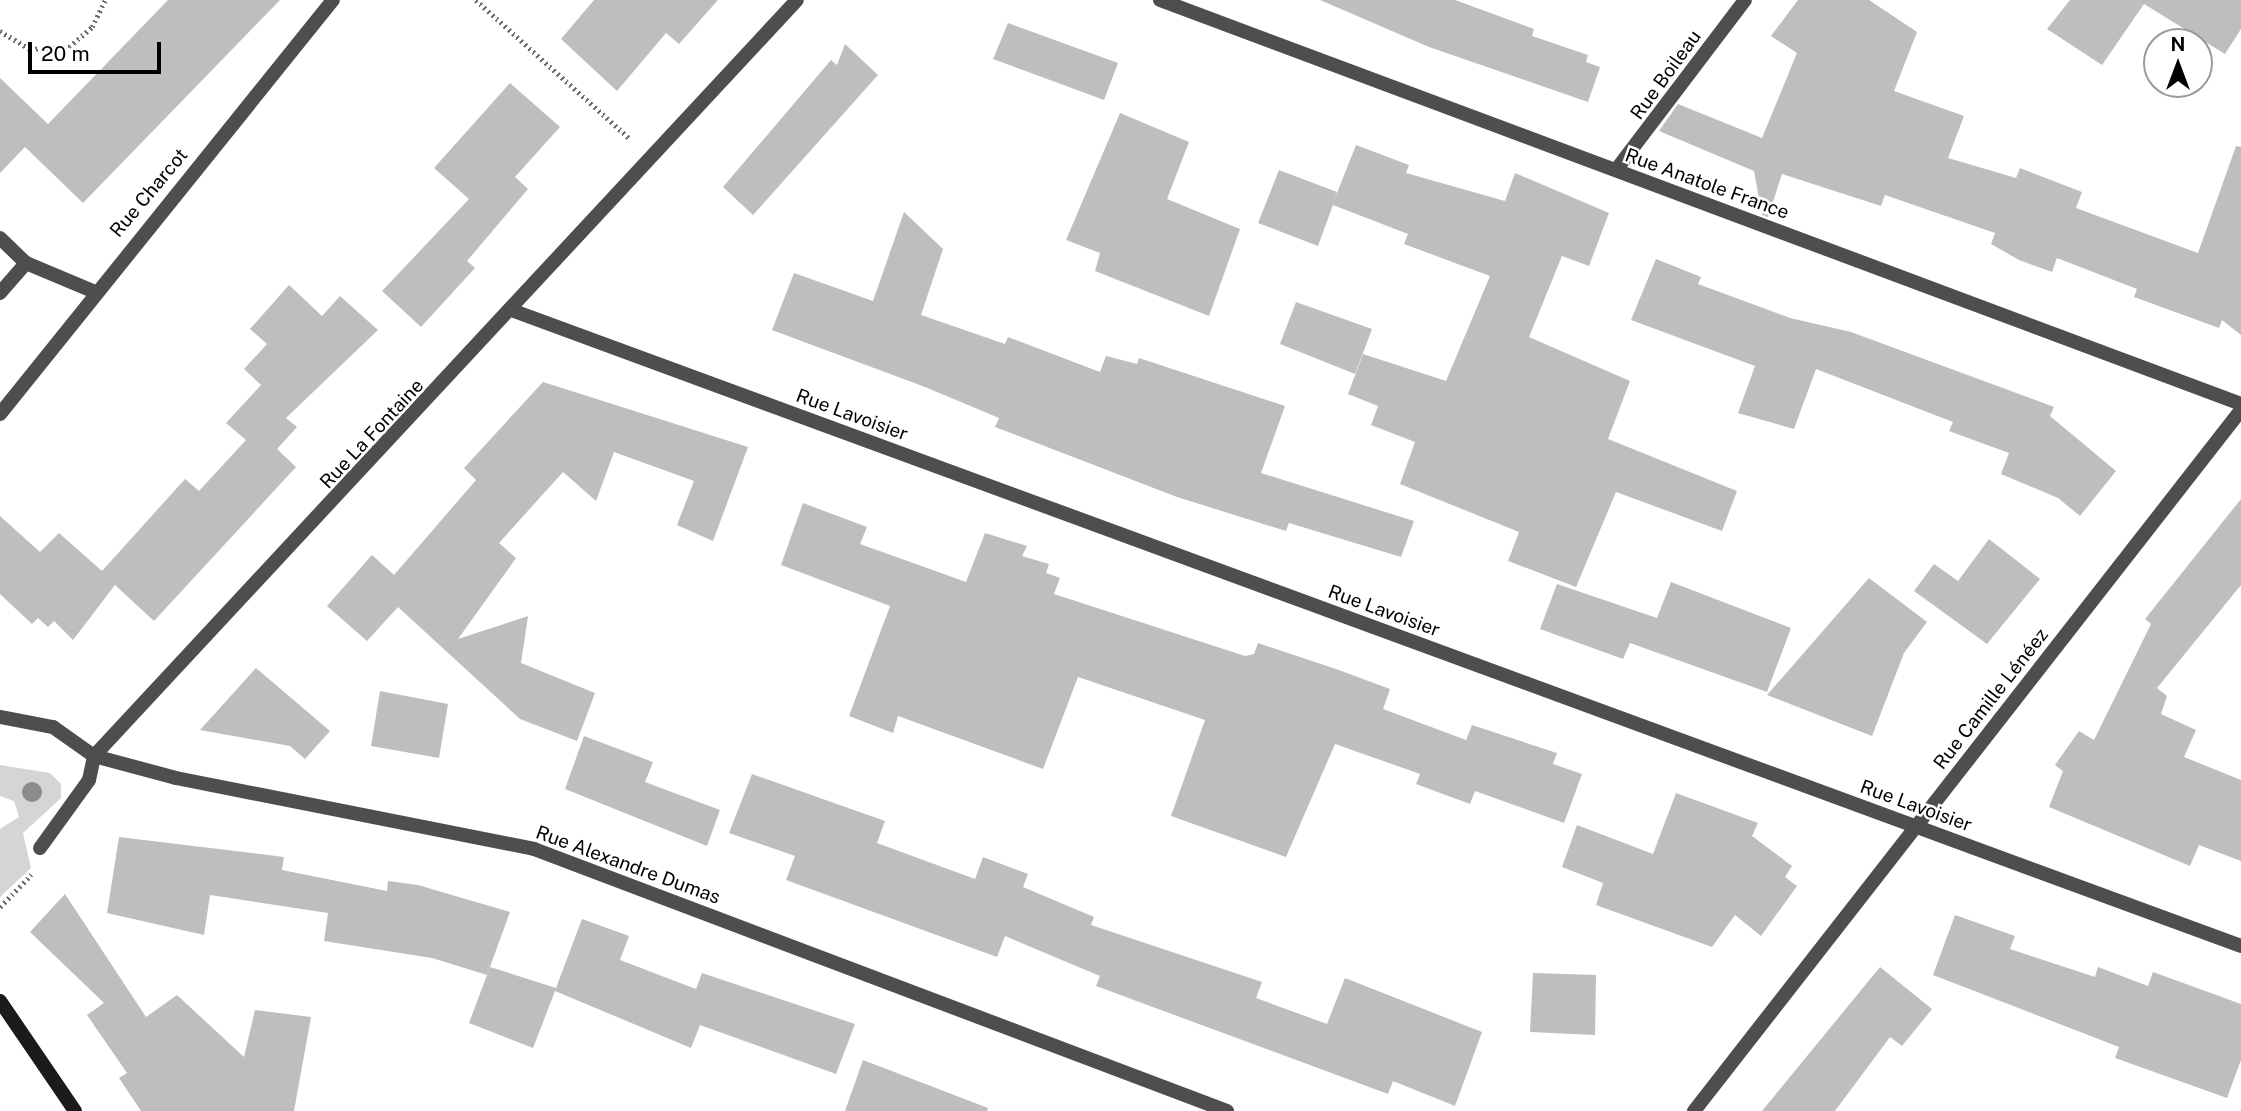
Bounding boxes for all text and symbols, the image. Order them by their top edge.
street label: Rue Boileau [1626,26,1706,124]
scale bar [32,28,164,72]
north arrow [2143,28,2213,98]
text: N [2171,33,2185,55]
text: 20 m [41,41,90,66]
street label: Rue Charcot [105,144,193,242]
street label: Rue Anatole France [1622,144,1792,224]
street label: Rue La Fontaine [315,374,429,494]
street label: Rue Lavoisier [793,384,911,446]
street label: Rue Lavoisier [1325,580,1443,642]
street label: Rue Camille Lénéez [1929,624,2053,774]
street label: Rue Lavoisier [1857,775,1975,837]
street label: Rue Alexandre Dumas [533,821,723,909]

